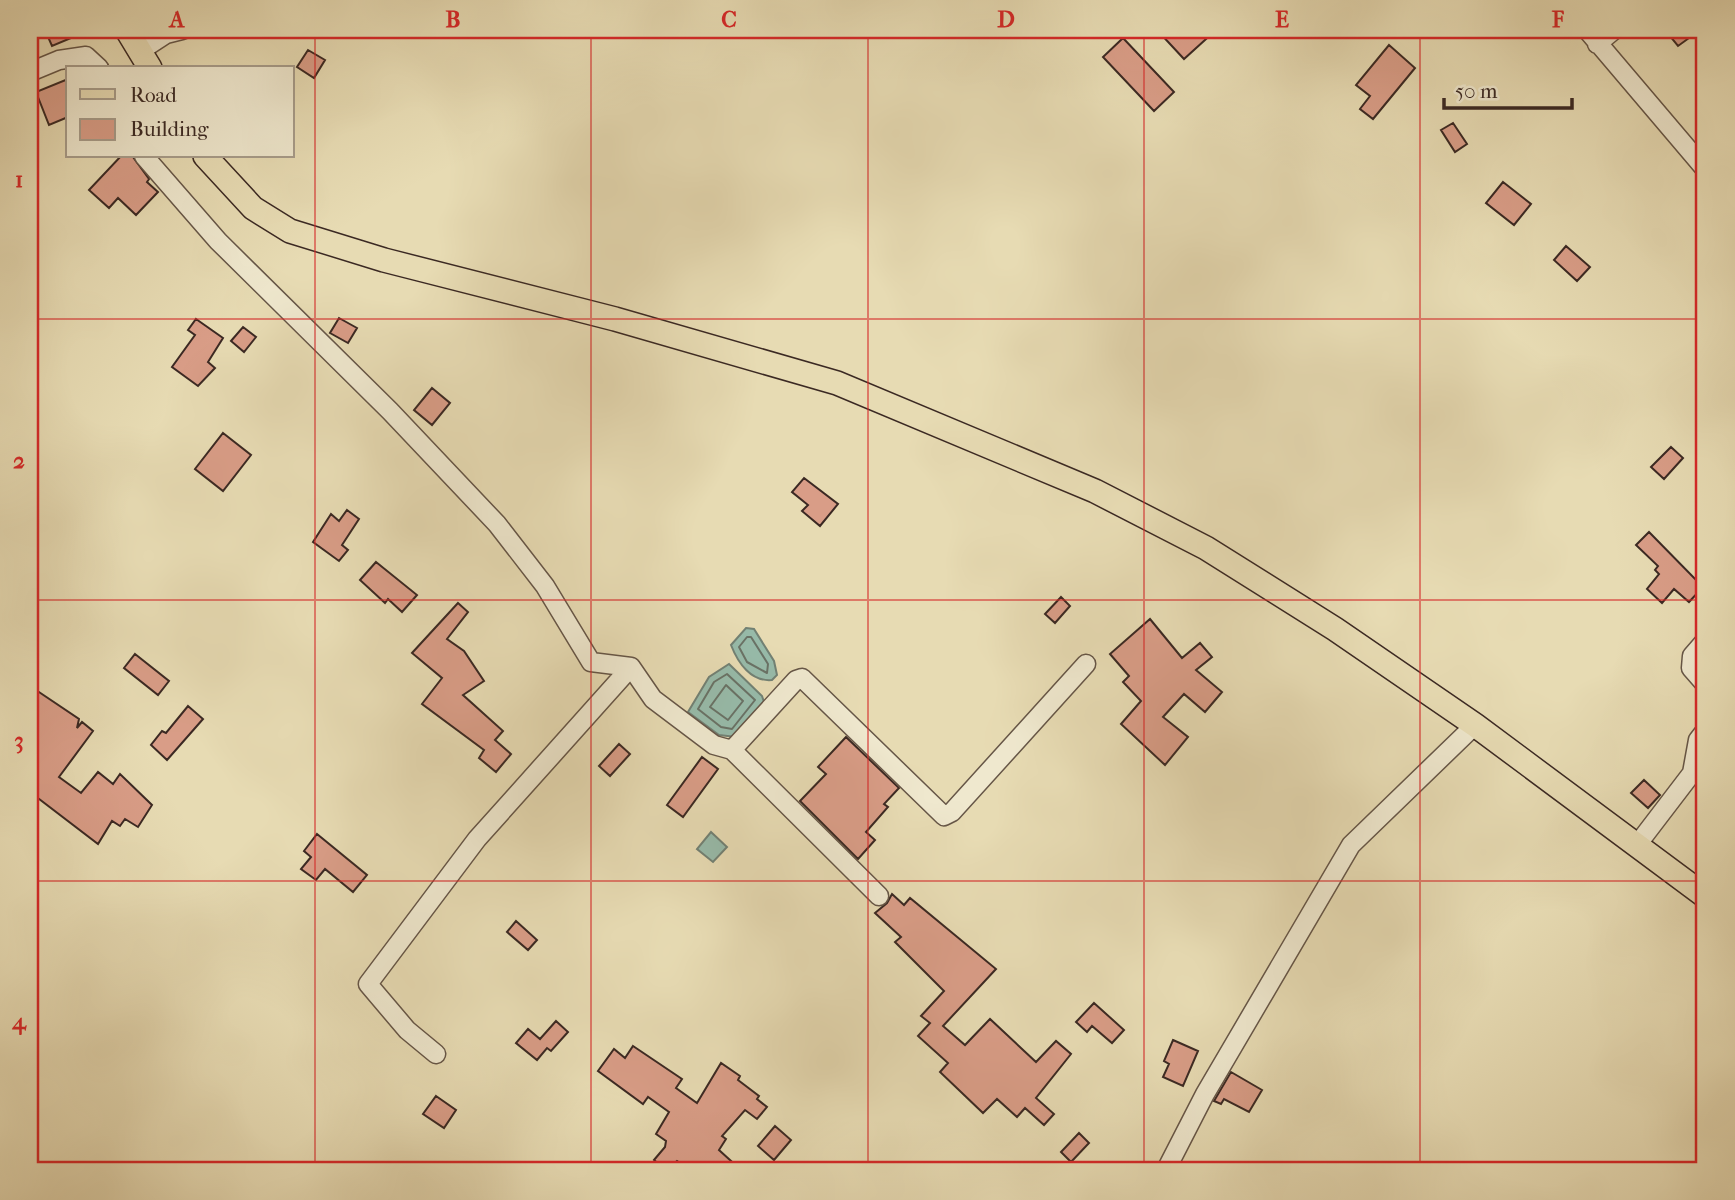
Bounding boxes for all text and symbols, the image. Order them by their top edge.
text: A [168,6,186,33]
text: B [446,6,461,33]
text: C [721,6,737,33]
text: D [997,6,1015,33]
text: E [1275,6,1289,33]
text: F [1551,6,1565,33]
legend [66,66,294,158]
scale bar [1444,66,1572,110]
text: 50 m [1455,79,1498,103]
text: Road [130,83,177,107]
text: Building [130,117,209,141]
text: 1 [15,166,23,193]
text: 2 [13,447,25,474]
text: 3 [14,727,24,754]
text: 4 [11,1008,27,1035]

